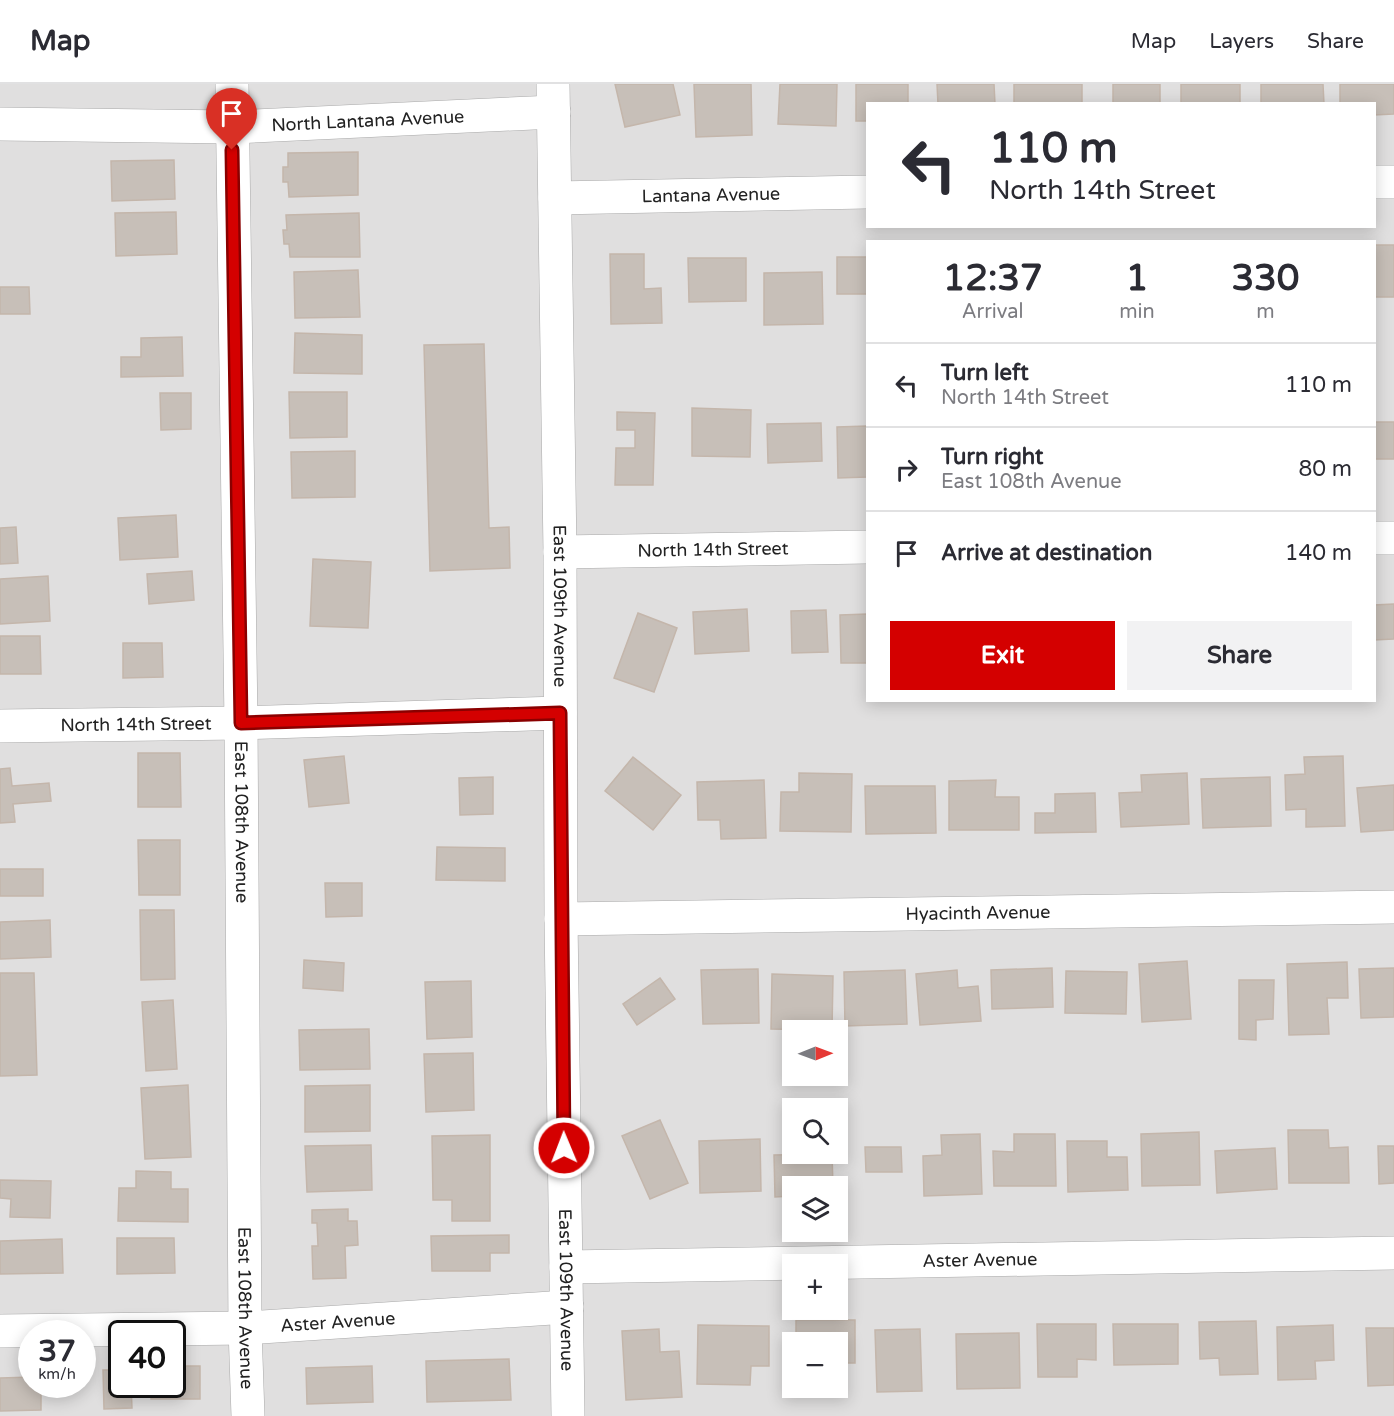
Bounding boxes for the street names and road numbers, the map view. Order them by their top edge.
street label: North Lantana Avenue [271,105,465,136]
street label: Lantana Avenue [642,183,780,207]
street label: East 109th Avenue [549,524,571,687]
street label: North 14th Street [637,537,789,562]
street label: North 14th Street [60,712,212,736]
street label: East 108th Avenue [230,741,253,903]
street label: Hyacinth Avenue [905,901,1051,925]
street label: East 109th Avenue [554,1208,578,1371]
street label: East 108th Avenue [233,1227,258,1390]
street label: Aster Avenue [922,1248,1038,1272]
street label: Aster Avenue [280,1307,396,1337]

